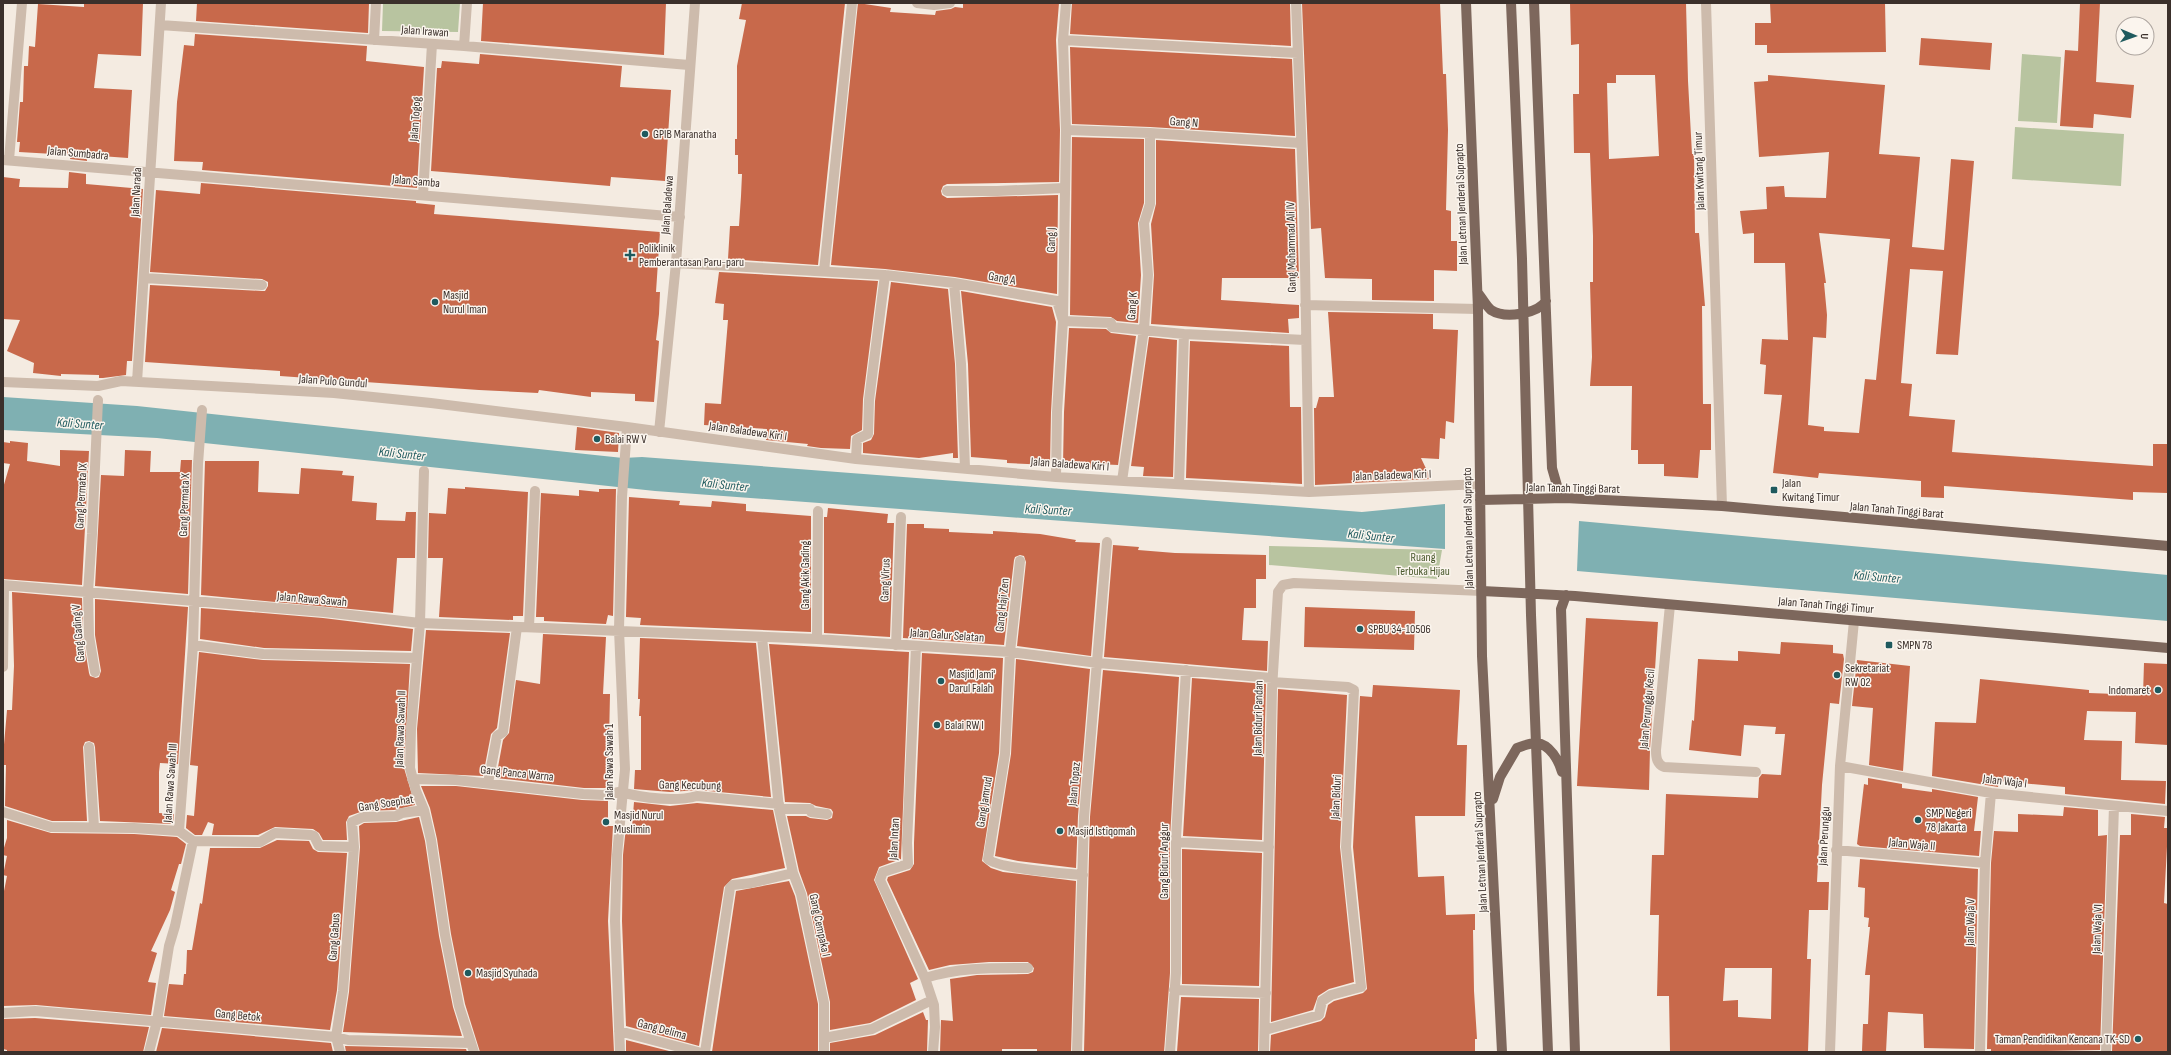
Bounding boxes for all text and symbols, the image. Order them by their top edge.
north arrow [2115,16,2155,56]
street label: Jalan Irawan [400,22,449,41]
text: U [2138,33,2151,40]
street label: Jalan Togog [406,96,425,143]
street label: Gang N [1169,114,1199,131]
place label: GPIB Maranatha [653,127,717,142]
marker: GPIB Maranatha [640,129,650,139]
street label: Jalan Kwitang Timur [1691,131,1708,211]
street label: Jalan Sumbadra [46,143,110,164]
street label: Jalan Letnan Jenderal Suprapto [1452,143,1471,266]
street label: Jalan Narada [128,167,145,218]
street label: Jalan Samba [390,172,441,191]
street label: Jalan Baladewa [658,175,677,236]
street label: Gang Mohammad Ali IV [1283,201,1300,293]
street label: Gang J [1044,227,1059,253]
place label: Poliklinik Pemberantasan Paru-paru [639,241,744,270]
marker: Poliklinik Pemberantasan Paru-paru [624,249,636,261]
street label: Gang A [987,269,1018,288]
place label: Masjid Nurul Iman [443,288,487,317]
street label: Gang K [1124,291,1141,320]
marker: Masjid Nurul Iman [430,297,440,307]
street label: Jalan Pulo Gundul [297,372,368,391]
water label: Kali Sunter [56,414,105,434]
street label: Jalan Baladewa Kiri I [707,418,788,444]
place label: Balai RW V [605,432,647,447]
marker: Balai RW V [592,434,602,444]
water label: Kali Sunter [378,444,427,465]
street label: Jalan Baladewa Kiri I [1029,454,1110,475]
street label: Gang Permata IX [72,462,91,529]
street label: Jalan Baladewa Kiri I [1352,467,1431,484]
street label: Jalan Letnan Jenderal Suprapto [1460,467,1477,590]
street label: Gang Permata X [176,472,193,537]
water label: Kali Sunter [701,475,750,496]
place label: Jalan Kwitang Timur [1781,476,1840,505]
street label: Jalan Tanah Tinggi Barat [1525,480,1620,497]
marker: Jalan Kwitang Timur [1769,485,1779,495]
street label: Jalan Tanah Tinggi Barat [1849,499,1945,522]
water label: Kali Sunter [1024,501,1073,519]
water label: Kali Sunter [1347,526,1396,547]
street label: Gang Akik Gading [798,540,813,609]
park label: Ruang Terbuka Hijau [1396,550,1450,579]
street label: Gang Virus [877,558,894,602]
water label: Kali Sunter [1853,567,1902,587]
street label: Gang Haji Zen [992,577,1013,633]
street label: Jalan Rawa Sawah [275,589,348,610]
street label: Jalan Tanah Tinggi Timur [1777,594,1875,617]
street label: Gang Gading V [68,603,88,662]
place label: SPBU 34-10506 [1368,622,1431,637]
marker: SPBU 34-10506 [1355,624,1365,634]
street label: Jalan Galur Selatan [908,625,985,646]
place label: SMPN 78 [1897,638,1932,653]
marker: SMPN 78 [1884,640,1894,650]
place label: Sekretariat RW 02 [1845,661,1890,690]
place label: Masjid Jami' Darul Falah [949,667,995,696]
street label: Jalan Perunggu Kecil [1636,668,1658,751]
marker: Sekretariat RW 02 [1832,670,1842,680]
marker: Masjid Jami' Darul Falah [936,676,946,686]
street label: Jalan Biduri Pandan [1250,680,1267,757]
place label: Indomaret [2108,683,2150,698]
marker: Indomaret [2153,685,2163,695]
street label: Jalan Rawa Sawah II [392,690,409,769]
place label: Balai RW I [945,718,984,733]
marker: Balai RW I [932,720,942,730]
street label: Jalan Rawa Sawah 1 [602,723,617,801]
street label: Jalan Rawa Sawah III [160,743,181,824]
street label: Jalan Topaz [1065,761,1084,808]
street label: Gang Panca Warna [480,762,555,785]
street label: Jalan Waja I [1981,771,2028,792]
street label: Jalan Biduri [1328,775,1345,821]
street label: Gang Jamrud [973,776,996,828]
street label: Gang Kecubung [659,777,721,794]
street label: Jalan Letnan Jenderal Suprapto [1470,791,1491,914]
street label: Gang Soephat [357,792,415,815]
street label: Jalan Perunggu [1815,806,1834,867]
place label: SMP Negeri 78 Jakarta [1926,806,1971,835]
place label: Masjid Nurul Muslimin [614,808,663,837]
marker: SMP Negeri 78 Jakarta [1913,815,1923,825]
marker: Masjid Nurul Muslimin [601,817,611,827]
street label: Jalan Intan [886,818,903,861]
street label: Gang Biduri Anggur [1157,822,1172,899]
place label: Masjid Istiqomah [1068,824,1135,839]
marker: Masjid Istiqomah [1055,826,1065,836]
street label: Jalan Waja II [1887,835,1936,854]
street label: Gang Cempaka I [806,892,833,958]
street label: Jalan Waja V [1963,898,1978,947]
street label: Jalan Waja VI [2089,904,2106,955]
street label: Gang Gabus [325,913,344,961]
place label: Masjid Syuhada [476,966,538,981]
marker: Masjid Syuhada [463,968,473,978]
street label: Gang Betok [215,1006,262,1025]
street label: Gang Delima [636,1016,688,1043]
place label: Taman Pendidikan Kencana TK-SD [1995,1032,2130,1047]
marker: Taman Pendidikan Kencana TK-SD [2133,1034,2143,1044]

